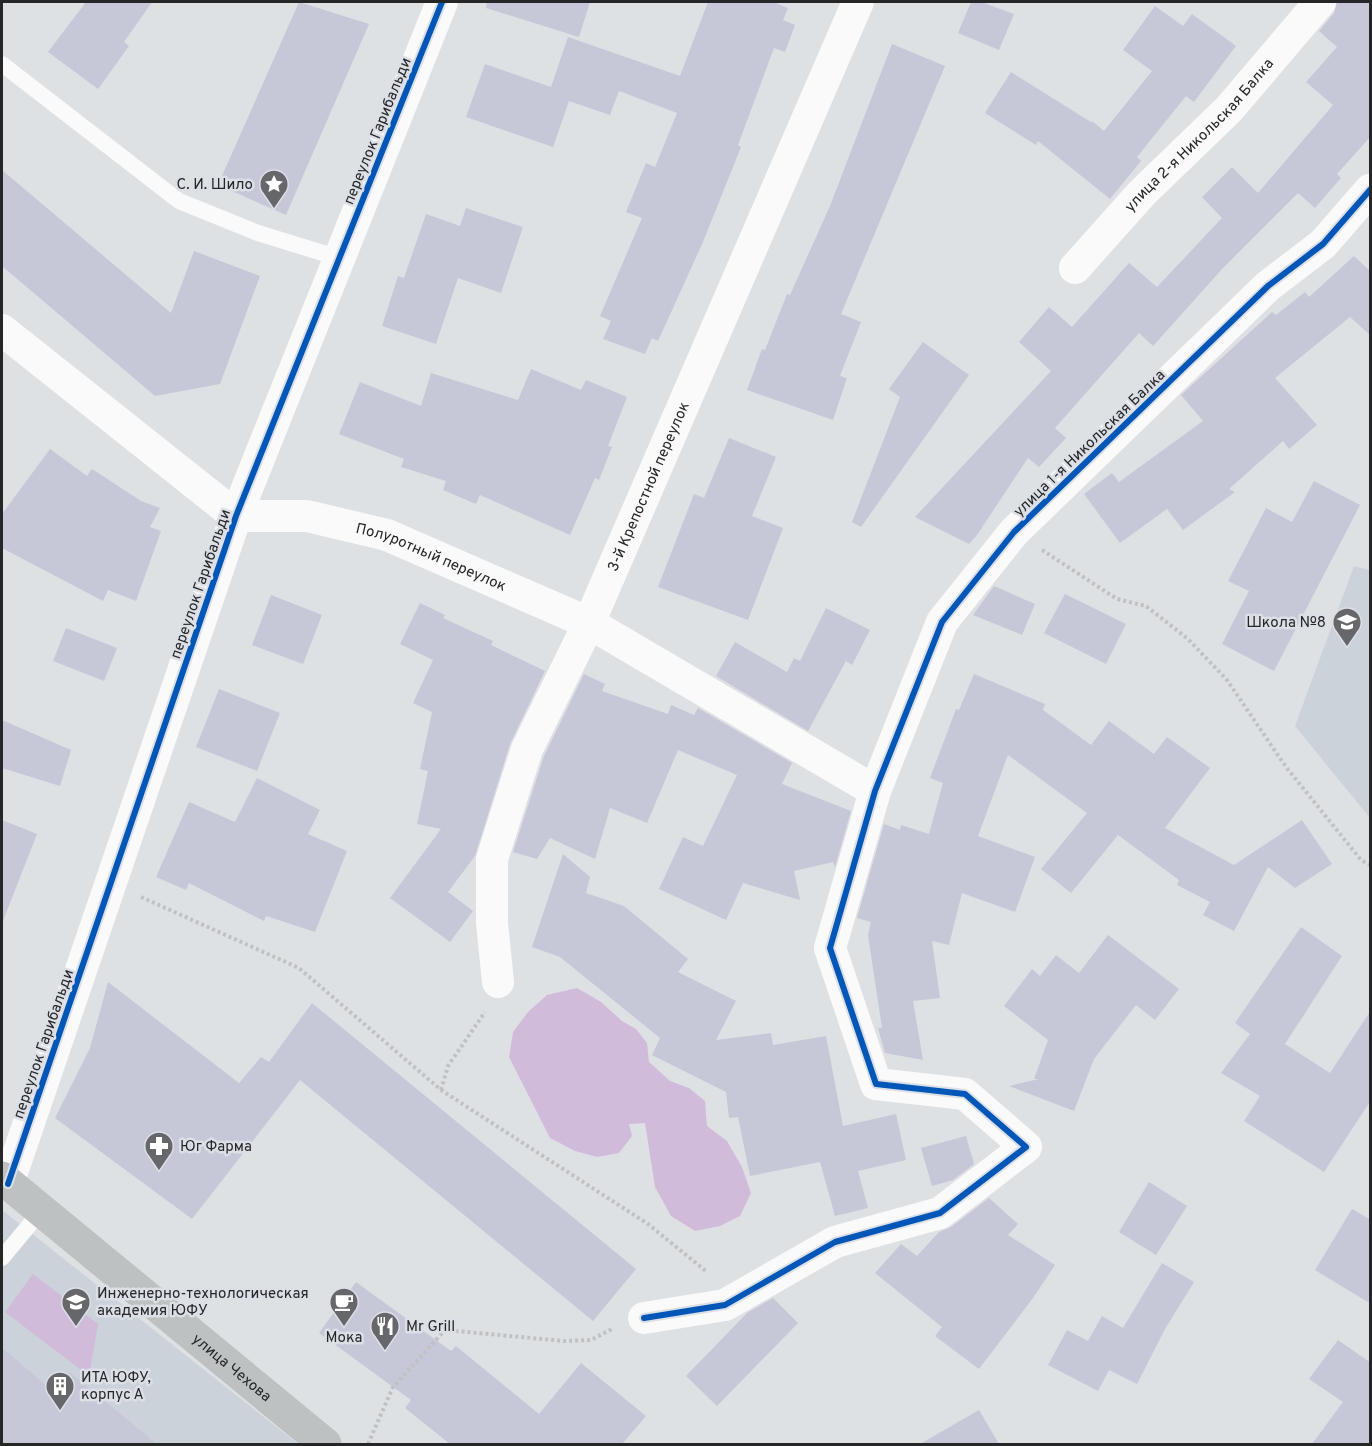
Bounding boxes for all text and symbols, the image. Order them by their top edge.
street label: переулок Гарибальди [340,55,417,208]
street label: улица 2-я Никольская Балка [1121,55,1279,217]
place icon: С. И. Шило [258,168,290,210]
place label: С. И. Шило [177,176,253,195]
street label: улица 1-я Никольская Балка [1010,366,1170,522]
street label: 3-й Крепостной переулок [604,399,695,575]
street label: переулок Гарибальди [167,507,236,662]
street label: Полуротный переулок [354,520,509,597]
school or university icon: Школа №8 [1331,606,1363,648]
place label: Школа №8 [1246,614,1326,633]
street label: переулок Гарибальди [10,967,79,1122]
pharmacy icon: Юг Фарма [143,1130,175,1172]
place label: Юг Фарма [180,1138,252,1157]
place label: Инженерно-технологическая академия ЮФУ [97,1285,309,1321]
school or university icon: Инженерно-технологическая академия ЮФУ [60,1286,92,1328]
cafe icon: Мока [328,1286,360,1328]
restaurant icon: Mr Grill [369,1310,401,1352]
place label: Mr Grill [406,1318,455,1337]
place label: Мока [326,1329,362,1348]
street label: улица Чехова [187,1330,275,1407]
place label: ИТА ЮФУ, корпус А [81,1369,151,1405]
building icon: ИТА ЮФУ, корпус А [44,1370,76,1412]

